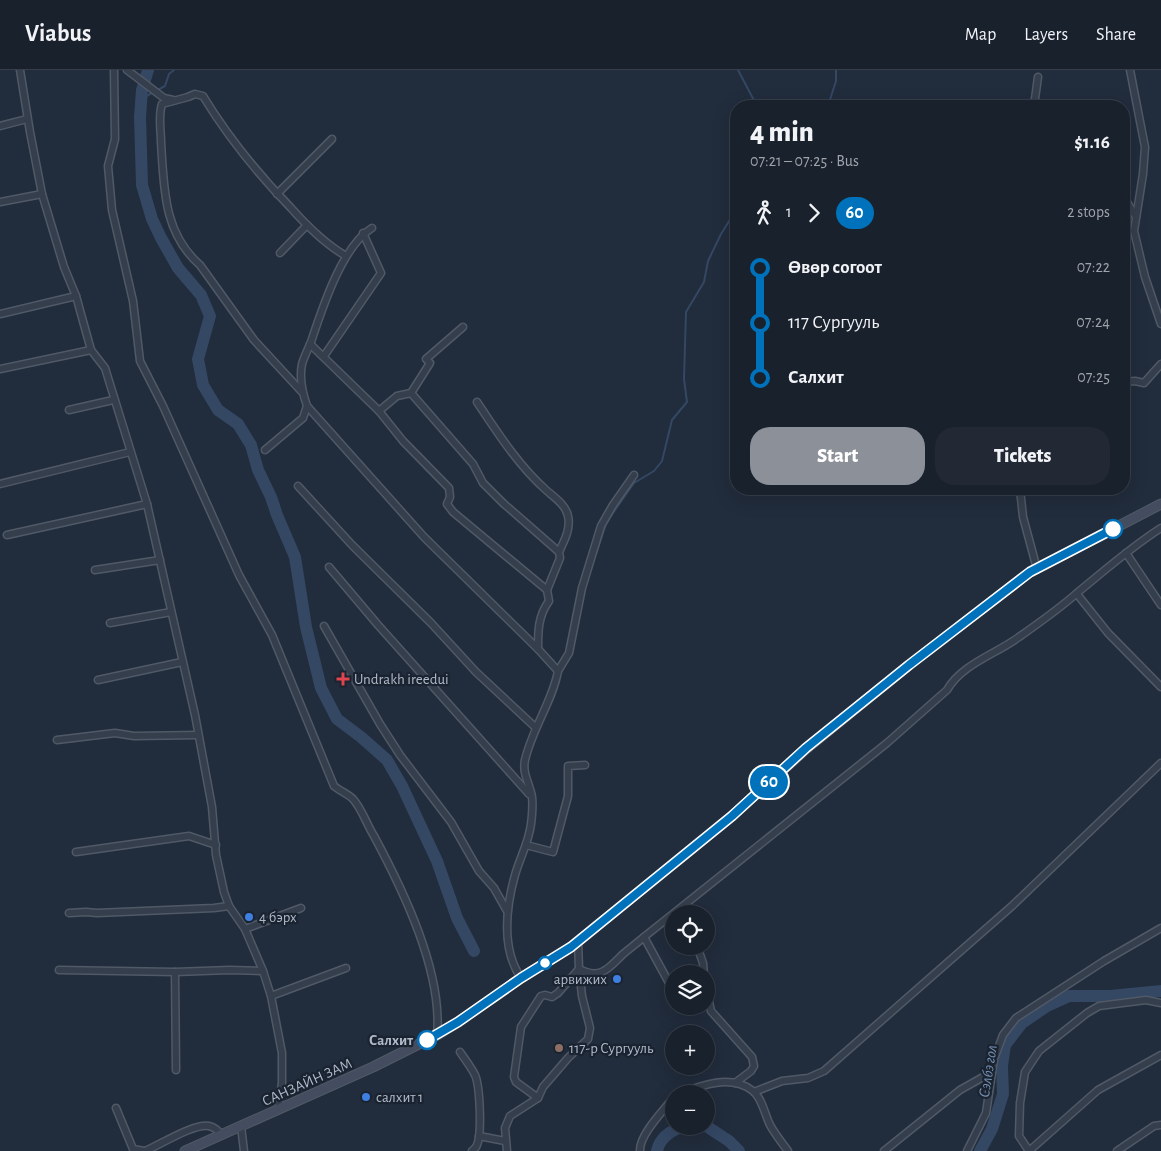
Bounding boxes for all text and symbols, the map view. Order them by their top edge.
text: Viabus [25,22,91,46]
text: Map [965,26,996,44]
text: Layers [1024,26,1068,44]
text: Share [1096,26,1136,44]
text: 4 min [750,119,814,147]
text: $1.16 [1074,133,1110,152]
text: 07:21 – 07:25 · Bus [750,153,859,169]
icon: walk [750,199,778,227]
icon: forward [800,199,828,227]
text: 1 [786,204,792,220]
text: 60 [846,204,864,222]
text: 2 stops [1067,204,1110,220]
text: Өвөр согоот [788,258,882,277]
text: 07:22 [1077,259,1110,275]
text: 117 Сургууль [788,313,879,332]
text: 07:24 [1076,314,1110,330]
text: Салхит [788,368,844,387]
text: 07:25 [1077,369,1110,385]
button: Start [750,427,925,485]
button: Tickets [935,427,1110,485]
unlabelled marker [1103,519,1123,539]
marker: Undrakh ireedui [336,672,350,686]
place label: Undrakh ireedui [354,672,449,687]
line badge: 60 [746,766,792,798]
text: 60 [760,773,778,791]
map controls [665,905,715,1135]
button: locate [665,905,715,955]
place label: 4 бэрх [259,910,297,925]
marker: 4 бэрх [243,911,255,923]
unlabelled marker [538,956,552,970]
button: layers [665,965,715,1015]
place label: арвижих [554,972,607,987]
marker: арвижих [611,973,623,985]
button: + [665,1025,715,1075]
marker: Салхит [417,1030,437,1050]
place label: Салхит [369,1033,413,1048]
place label: 117-р Сургууль [569,1041,654,1056]
marker: 117-р Сургууль [553,1042,565,1054]
water label: Сэлбэ гол [976,1044,1000,1099]
street label: САНЗАЙН ЗАМ [260,1056,355,1109]
button: − [665,1085,715,1135]
place label: салхит 1 [376,1090,423,1105]
marker: салхит 1 [360,1091,372,1103]

